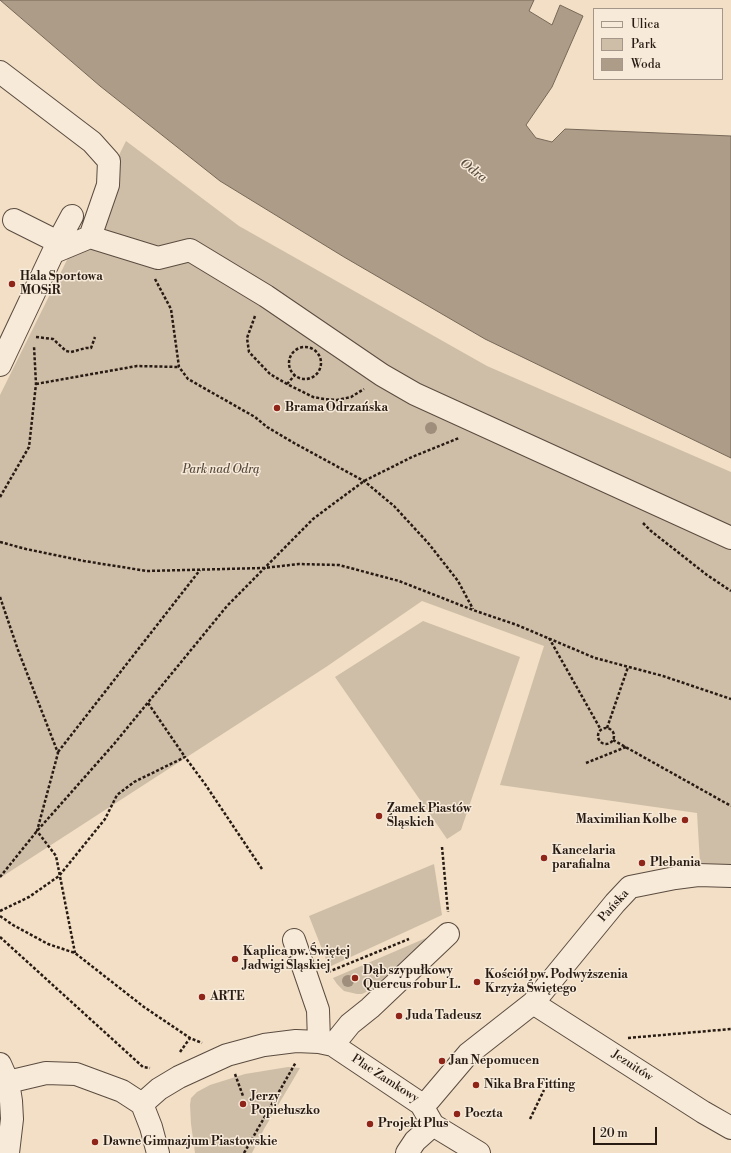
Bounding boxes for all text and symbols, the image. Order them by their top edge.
legend [593,8,723,80]
text: Ulica [631,17,660,32]
text: Park [631,37,656,52]
text: Woda [631,57,661,72]
water label: Odra [456,156,490,186]
place label: Hala Sportowa MOSiR [20,270,103,298]
marker: Hala Sportowa MOSiR [7,279,17,289]
place label: Brama Odrzańska [285,401,388,415]
marker: Brama Odrzańska [272,403,282,413]
park label: Park nad Odrą [183,463,259,477]
place label: Zamek Piastów Śląskich [387,802,471,830]
marker: Zamek Piastów Śląskich [374,811,384,821]
place label: Maximilian Kolbe [576,813,677,827]
marker: Maximilian Kolbe [680,815,690,825]
place label: Kancelaria parafialna [552,844,616,872]
marker: Kancelaria parafialna [539,853,549,863]
place label: Plebania [650,856,701,870]
marker: Plebania [637,858,647,868]
street label: Pańska [596,887,632,925]
place label: Kaplica pw. Świętej Jadwigi Śląskiej [243,945,350,973]
marker: Kaplica pw. Świętej Jadwigi Śląskiej [230,954,240,964]
place label: Dąb szypułkowy Quercus robur L. [363,964,461,992]
place label: Kościół pw. Podwyższenia Krzyża Świętego [485,968,628,996]
marker: Dąb szypułkowy Quercus robur L. [350,973,360,983]
marker: Kościół pw. Podwyższenia Krzyża Świętego [472,977,482,987]
place label: ARTE [210,990,244,1004]
marker: ARTE [197,992,207,1002]
place label: Juda Tadeusz [407,1009,482,1023]
marker: Juda Tadeusz [394,1011,404,1021]
street label: Jezuitów [609,1047,655,1085]
street label: Plac Zamkowy [349,1052,421,1106]
place label: Jan Nepomucen [450,1054,539,1068]
marker: Jan Nepomucen [437,1056,447,1066]
place label: Nika Bra Fitting [484,1078,575,1092]
marker: Nika Bra Fitting [471,1080,481,1090]
place label: Jerzy Popiełuszko [251,1090,320,1118]
marker: Jerzy Popiełuszko [238,1099,248,1109]
place label: Poczta [465,1107,503,1121]
marker: Poczta [452,1109,462,1119]
place label: Projekt Plus [378,1117,448,1131]
marker: Projekt Plus [365,1119,375,1129]
scale bar [595,1119,659,1145]
text: 20 m [600,1126,628,1141]
place label: Dawne Gimnazjum Piastowskie [103,1135,277,1149]
marker: Dawne Gimnazjum Piastowskie [90,1137,100,1147]

